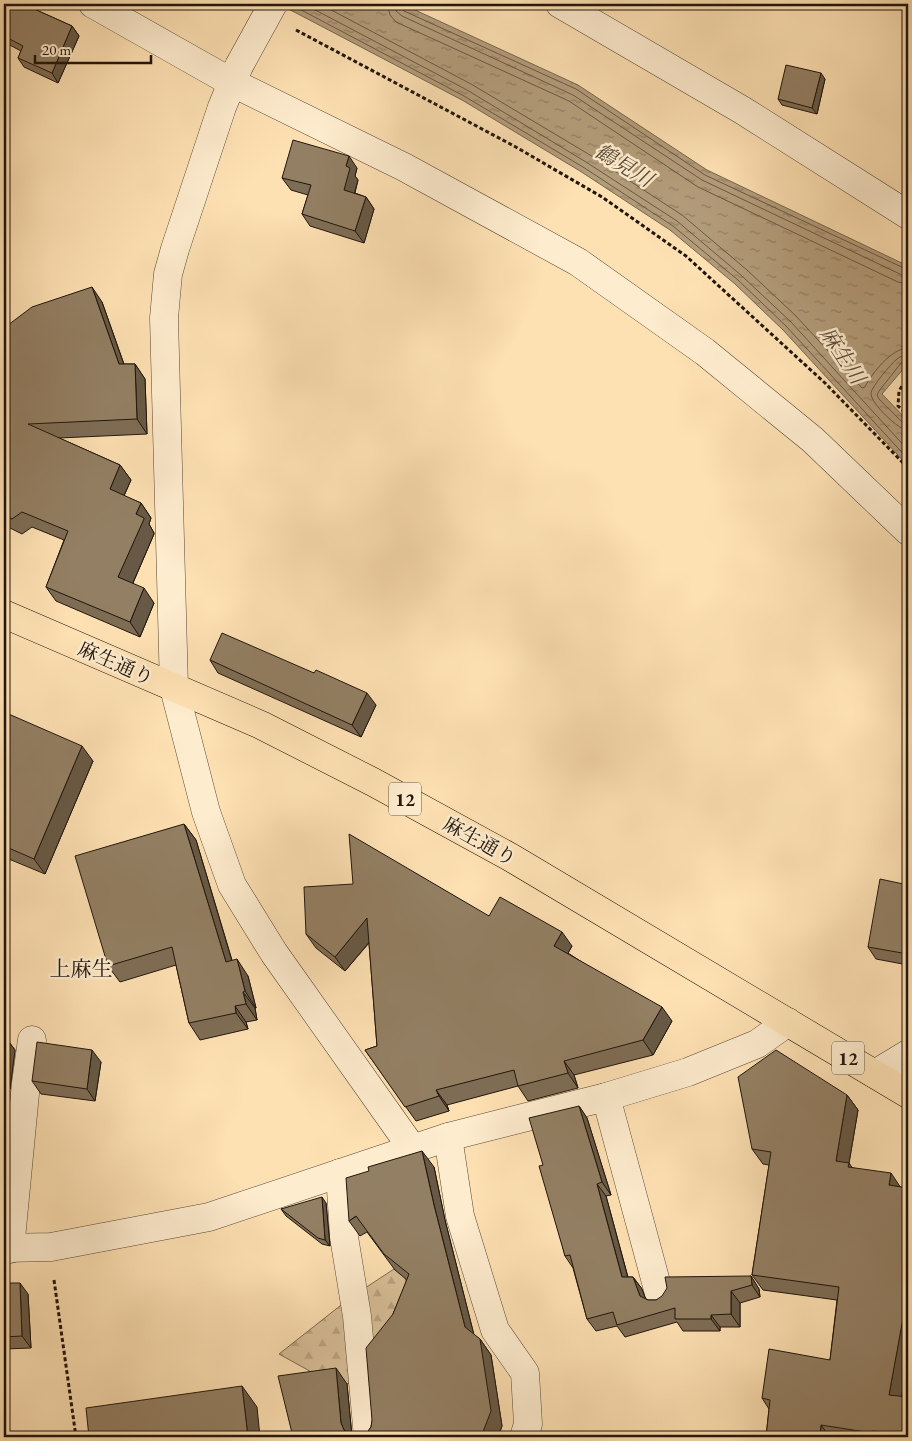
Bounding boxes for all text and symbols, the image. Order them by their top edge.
scale bar [35,32,151,64]
text: 20 m [42,40,71,59]
water label: 鶴見川 [590,137,660,194]
water label: 麻生川 [815,321,873,390]
street label: 麻生通り [74,635,158,691]
road number: 12 [389,782,421,816]
street label: 麻生通り [439,810,521,872]
district label: 上麻生 [50,955,113,982]
road number: 12 [832,1042,864,1074]

